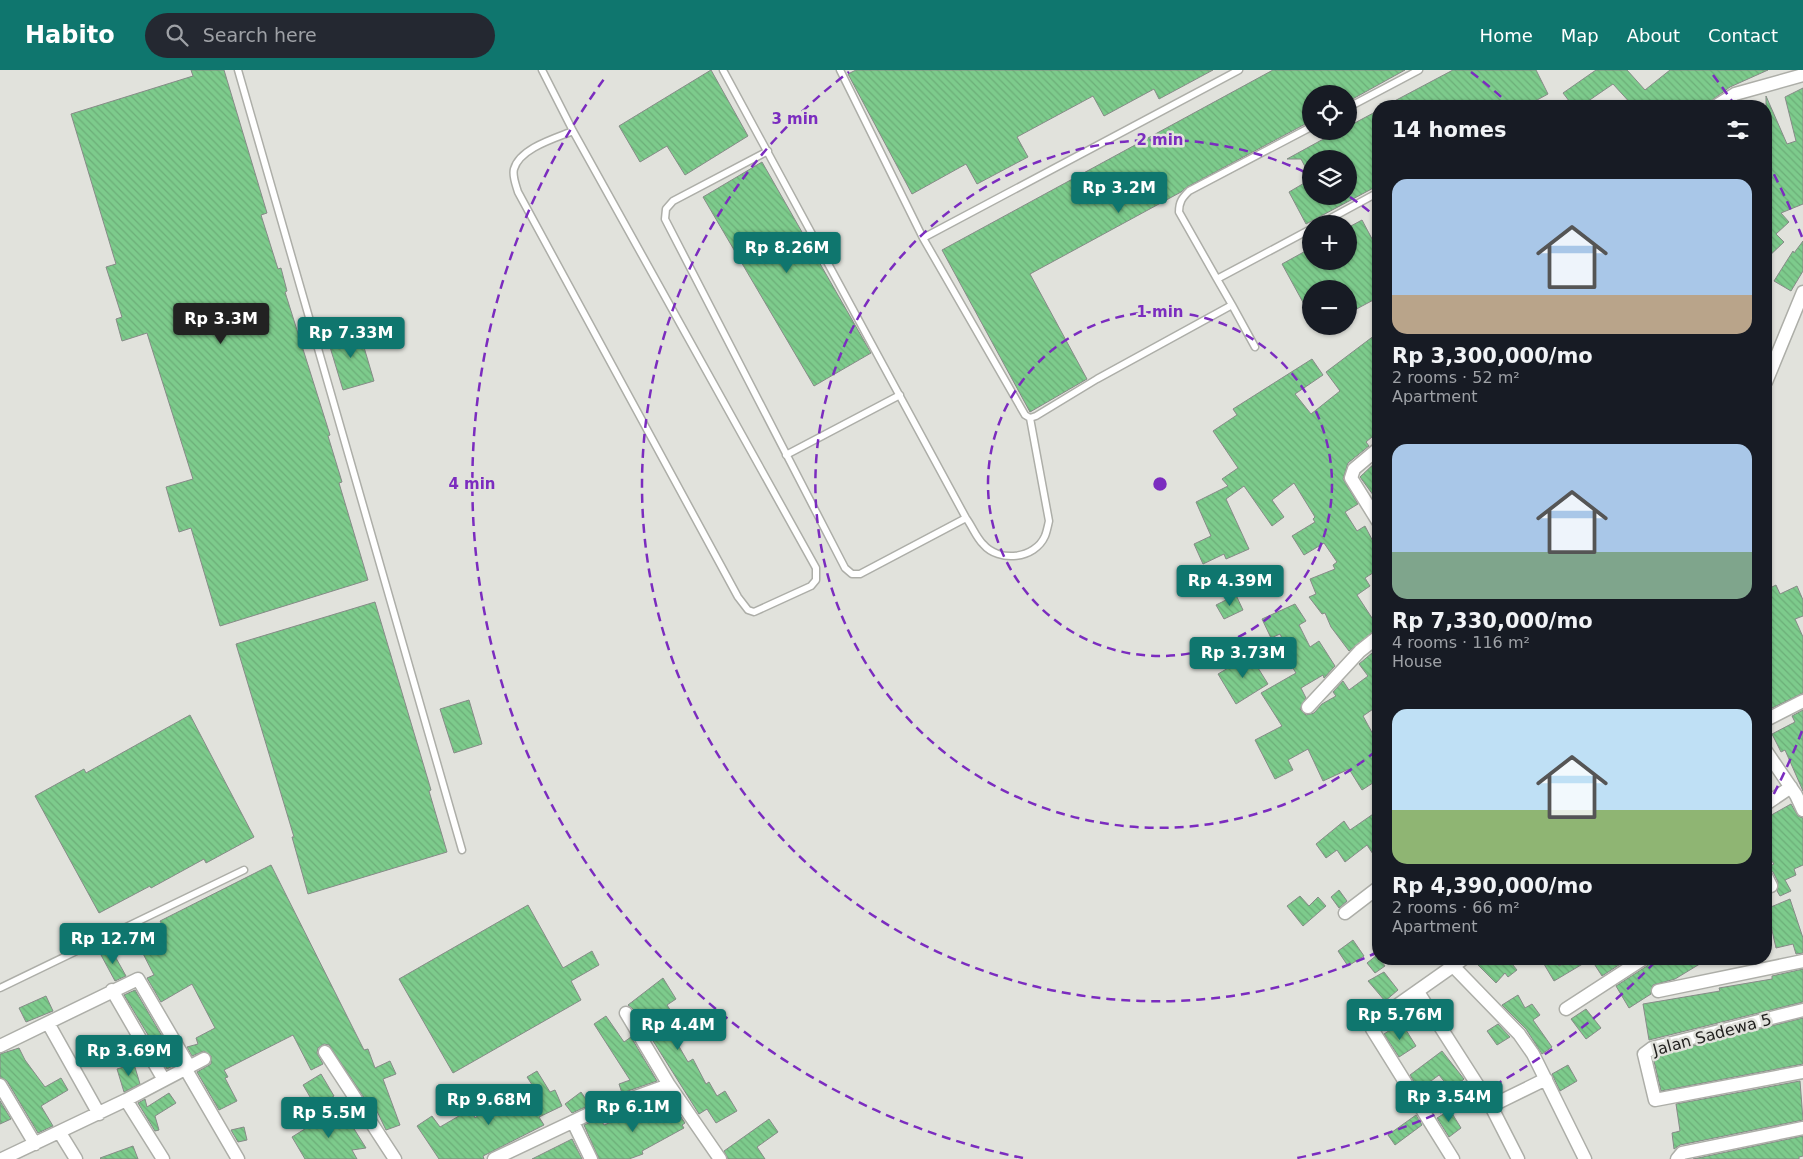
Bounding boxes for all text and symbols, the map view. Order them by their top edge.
search box [145,13,495,58]
text: Habito [25,21,115,49]
icon: search [163,21,191,49]
text: Search here [203,24,317,46]
text: Home [1480,25,1533,46]
text: Map [1561,25,1599,46]
text: About [1627,25,1680,46]
text: Contact [1708,25,1778,46]
map controls [1302,85,1357,335]
button: locate [1302,85,1357,140]
text: 3 min [771,110,819,128]
icon: filters [1724,116,1752,144]
text: 14 homes [1392,118,1507,142]
text: 2 min [1136,131,1184,149]
button: layers [1302,150,1357,205]
pin: Rp 3.2M [1073,172,1165,214]
text: Rp 3.2M [1082,178,1156,197]
icon: home [1527,212,1617,302]
button: + [1302,215,1357,270]
pin: Rp 8.26M [735,232,839,274]
text: Rp 8.26M [745,238,829,257]
button: − [1302,280,1357,335]
pin: Rp 3.3M [175,302,267,345]
text: 1 min [1136,303,1184,321]
text: Rp 3.3M [184,309,258,328]
pin: Rp 7.33M [299,316,403,359]
text: Rp 7.33M [309,323,393,342]
text: Rp 3,300,000/mo [1392,344,1593,368]
text: 2 rooms · 52 m² [1392,368,1520,387]
text: Apartment [1392,387,1478,406]
text: 4 min [448,475,496,493]
centre of rings [1151,475,1169,493]
icon: home [1527,477,1617,567]
pin: Rp 4.39M [1178,564,1282,607]
text: Rp 4.39M [1188,571,1272,590]
text: Rp 7,330,000/mo [1392,609,1593,633]
text: 4 rooms · 116 m² [1392,633,1530,652]
pin: Rp 3.73M [1191,636,1295,679]
text: Rp 3.73M [1201,643,1285,662]
text: House [1392,652,1442,671]
icon: home [1527,742,1617,832]
text: Rp 4,390,000/mo [1392,874,1593,898]
text: 2 rooms · 66 m² [1392,898,1520,917]
text: Apartment [1392,917,1478,936]
pin: Rp 12.7M [61,922,165,965]
text: Rp 12.7M [71,929,155,948]
pin: Rp 5.76M [1348,998,1452,1041]
text: Rp 5.76M [1358,1005,1442,1024]
pin: Rp 4.4M [632,1008,724,1051]
street label: Jalan Sadewa 5 [1650,1010,1774,1060]
text: Rp 4.4M [641,1015,715,1034]
pin: Rp 3.69M [77,1034,181,1077]
text: Rp 3.69M [87,1041,171,1060]
pin: Rp 3.54M [1397,1080,1501,1123]
pin: Rp 9.68M [437,1084,541,1126]
text: Rp 3.54M [1407,1087,1491,1106]
text: Rp 9.68M [447,1090,531,1109]
pin: Rp 6.1M [587,1090,679,1133]
pin: Rp 5.5M [283,1096,375,1139]
text: Rp 6.1M [596,1097,670,1116]
text: Rp 5.5M [292,1103,366,1122]

